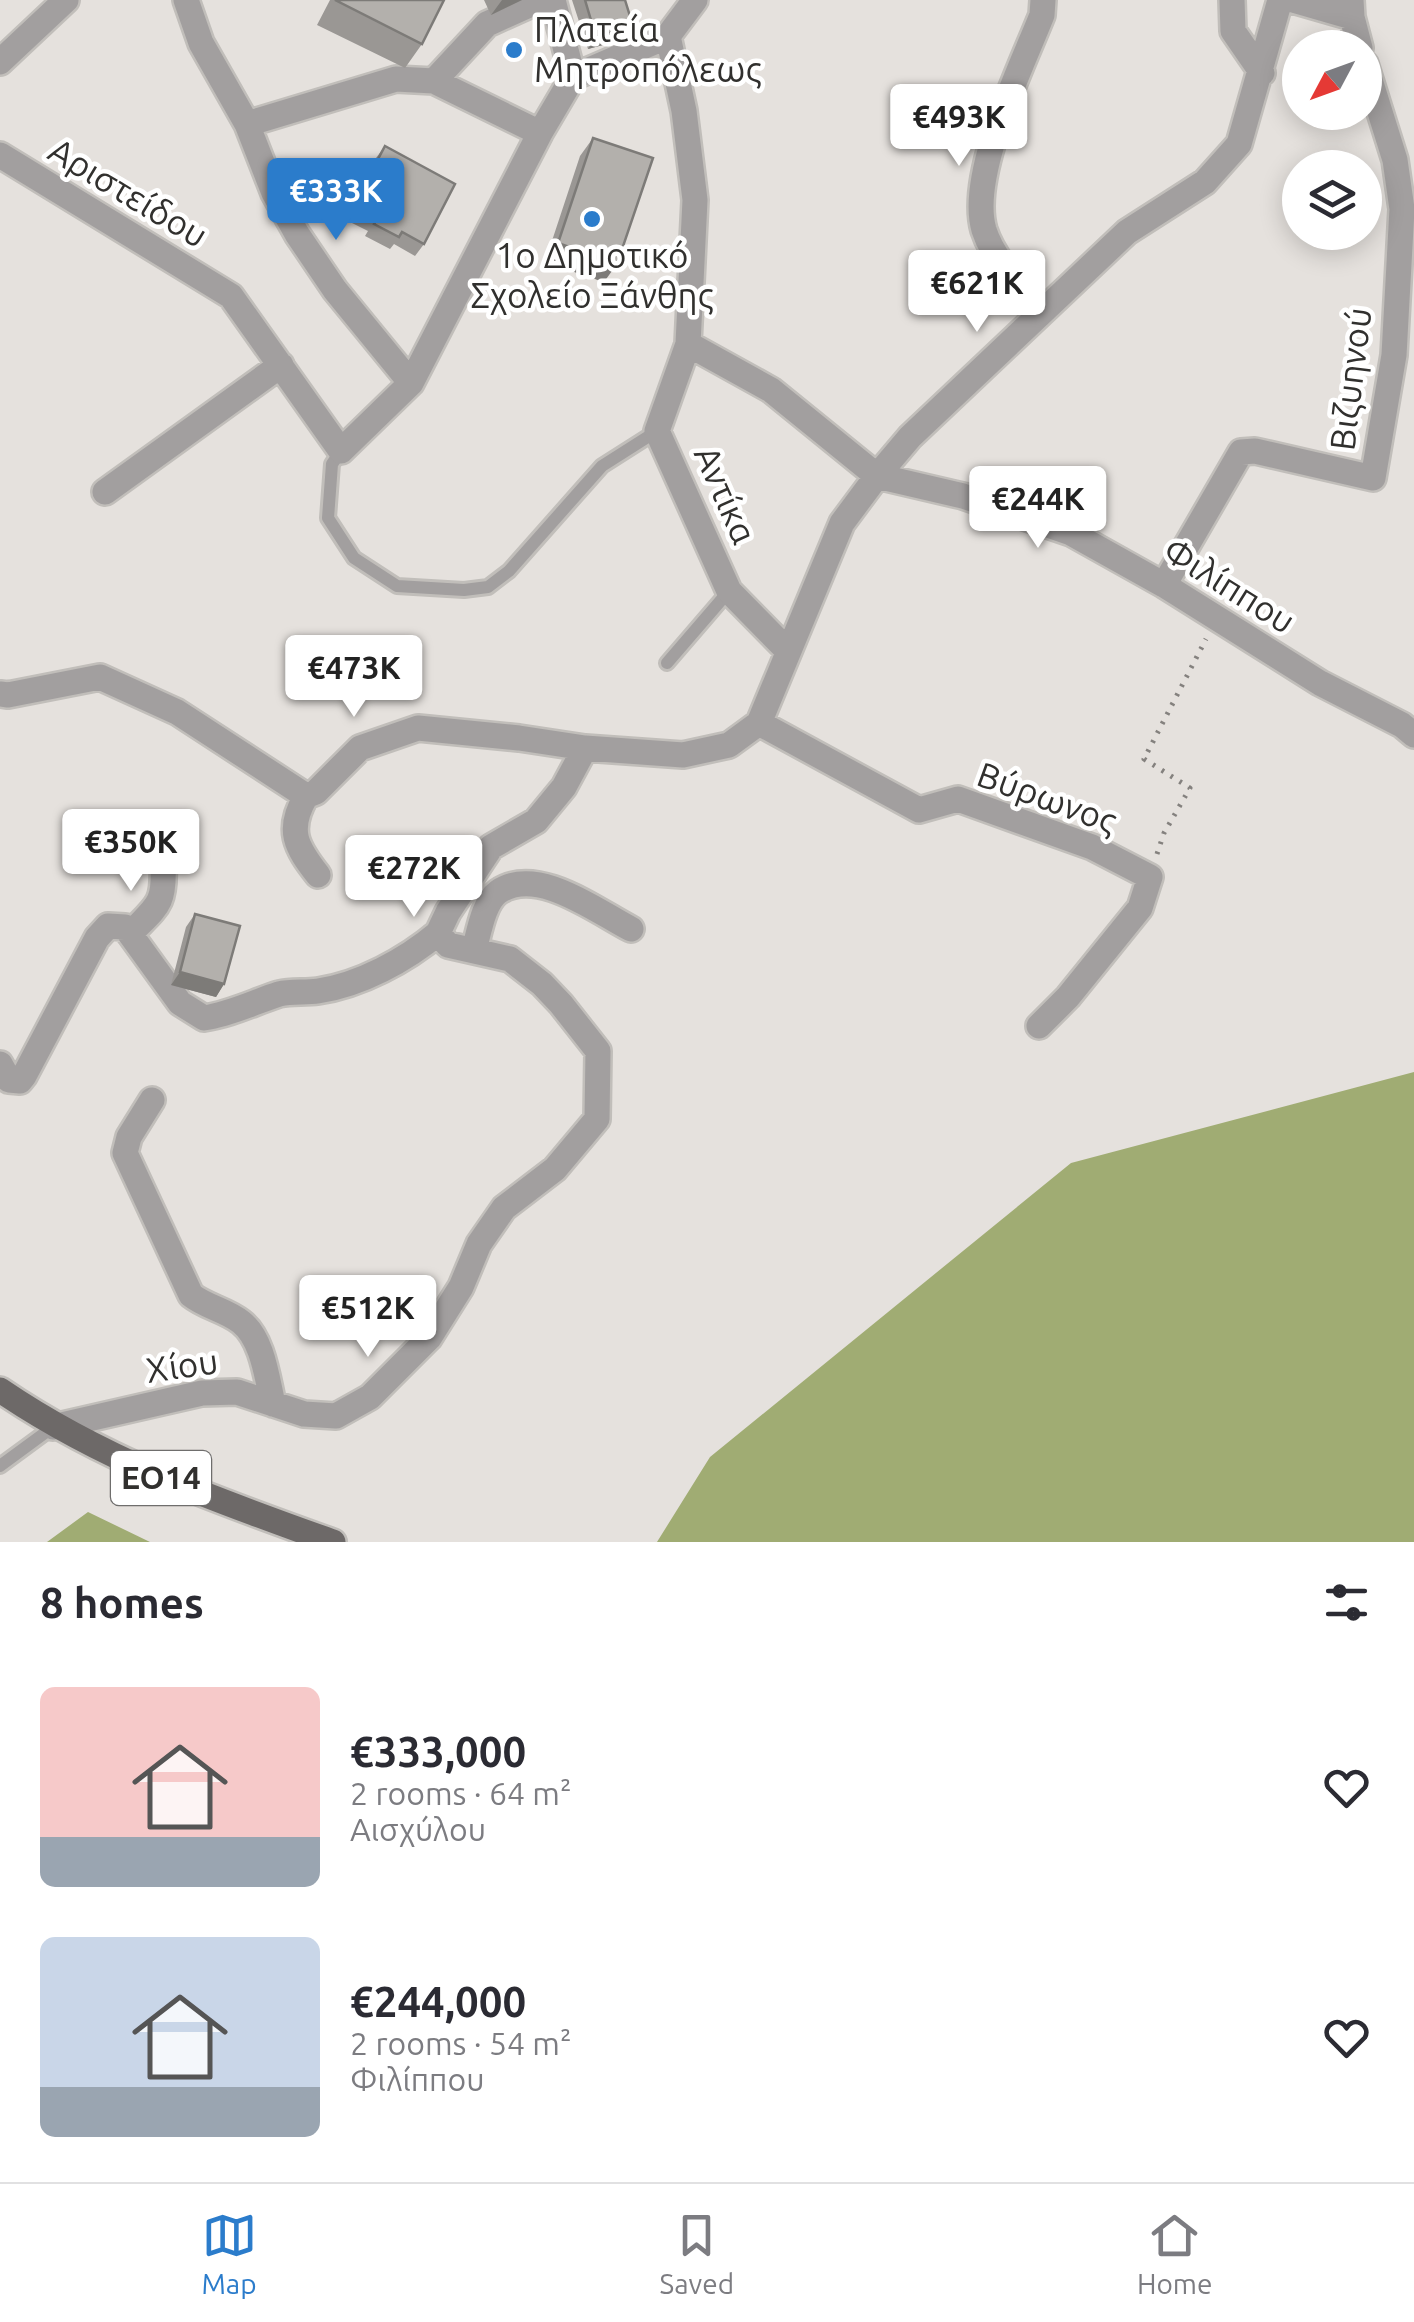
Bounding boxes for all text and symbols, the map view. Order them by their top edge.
place label: Πλατεία Μητροπόλεως [534,9,761,89]
north arrow [1282,30,1382,130]
map controls [1282,30,1382,250]
marker: Πλατεία Μητροπόλεως [503,39,525,61]
pin: €493K [889,84,1029,169]
text: €493K [912,98,1006,134]
street label: Αριστείδου [42,129,215,255]
button: layers [1282,150,1382,250]
pin: €333K [266,158,406,243]
text: €333K [289,172,383,208]
marker: 1ο Δημοτικό Σχολείο Ξάνθης [581,208,603,230]
place label: 1ο Δημοτικό Σχολείο Ξάνθης [470,235,714,315]
pin: €621K [907,250,1047,335]
text: €621K [930,264,1024,300]
street label: Βιζυηνού [1321,305,1379,453]
street label: Αντίκα [687,440,765,550]
pin: €244K [968,466,1108,551]
text: €244K [991,480,1085,516]
street label: Φιλίππου [1157,529,1302,641]
pin: €473K [284,635,424,720]
text: €473K [307,649,401,685]
street label: Βύρωνος [972,753,1123,841]
pin: €350K [61,809,201,894]
text: €350K [84,823,178,859]
pin: €272K [344,835,484,920]
text: €272K [367,849,461,885]
pin: €512K [298,1275,438,1360]
text: €512K [321,1289,415,1325]
street label: Χίου [143,1340,220,1390]
road number: ΕΟ14 [111,1451,211,1505]
icon: filters [1319,1575,1374,1630]
text: 8 homes [40,1579,204,1626]
icon: home [120,1727,240,1847]
text: €333,000 [350,1728,526,1775]
icon: heart [1319,1760,1374,1815]
text: 2 rooms · 64 m² [350,1775,571,1811]
text: Αισχύλου [350,1811,486,1847]
icon: home [120,1977,240,2097]
text: €244,000 [350,1978,526,2025]
icon: heart [1319,2010,1374,2065]
text: 2 rooms · 54 m² [350,2025,571,2061]
text: Φιλίππου [350,2061,484,2097]
tab: Map [201,2208,257,2299]
tab: Saved [660,2208,734,2299]
tab: Home [1137,2208,1213,2299]

